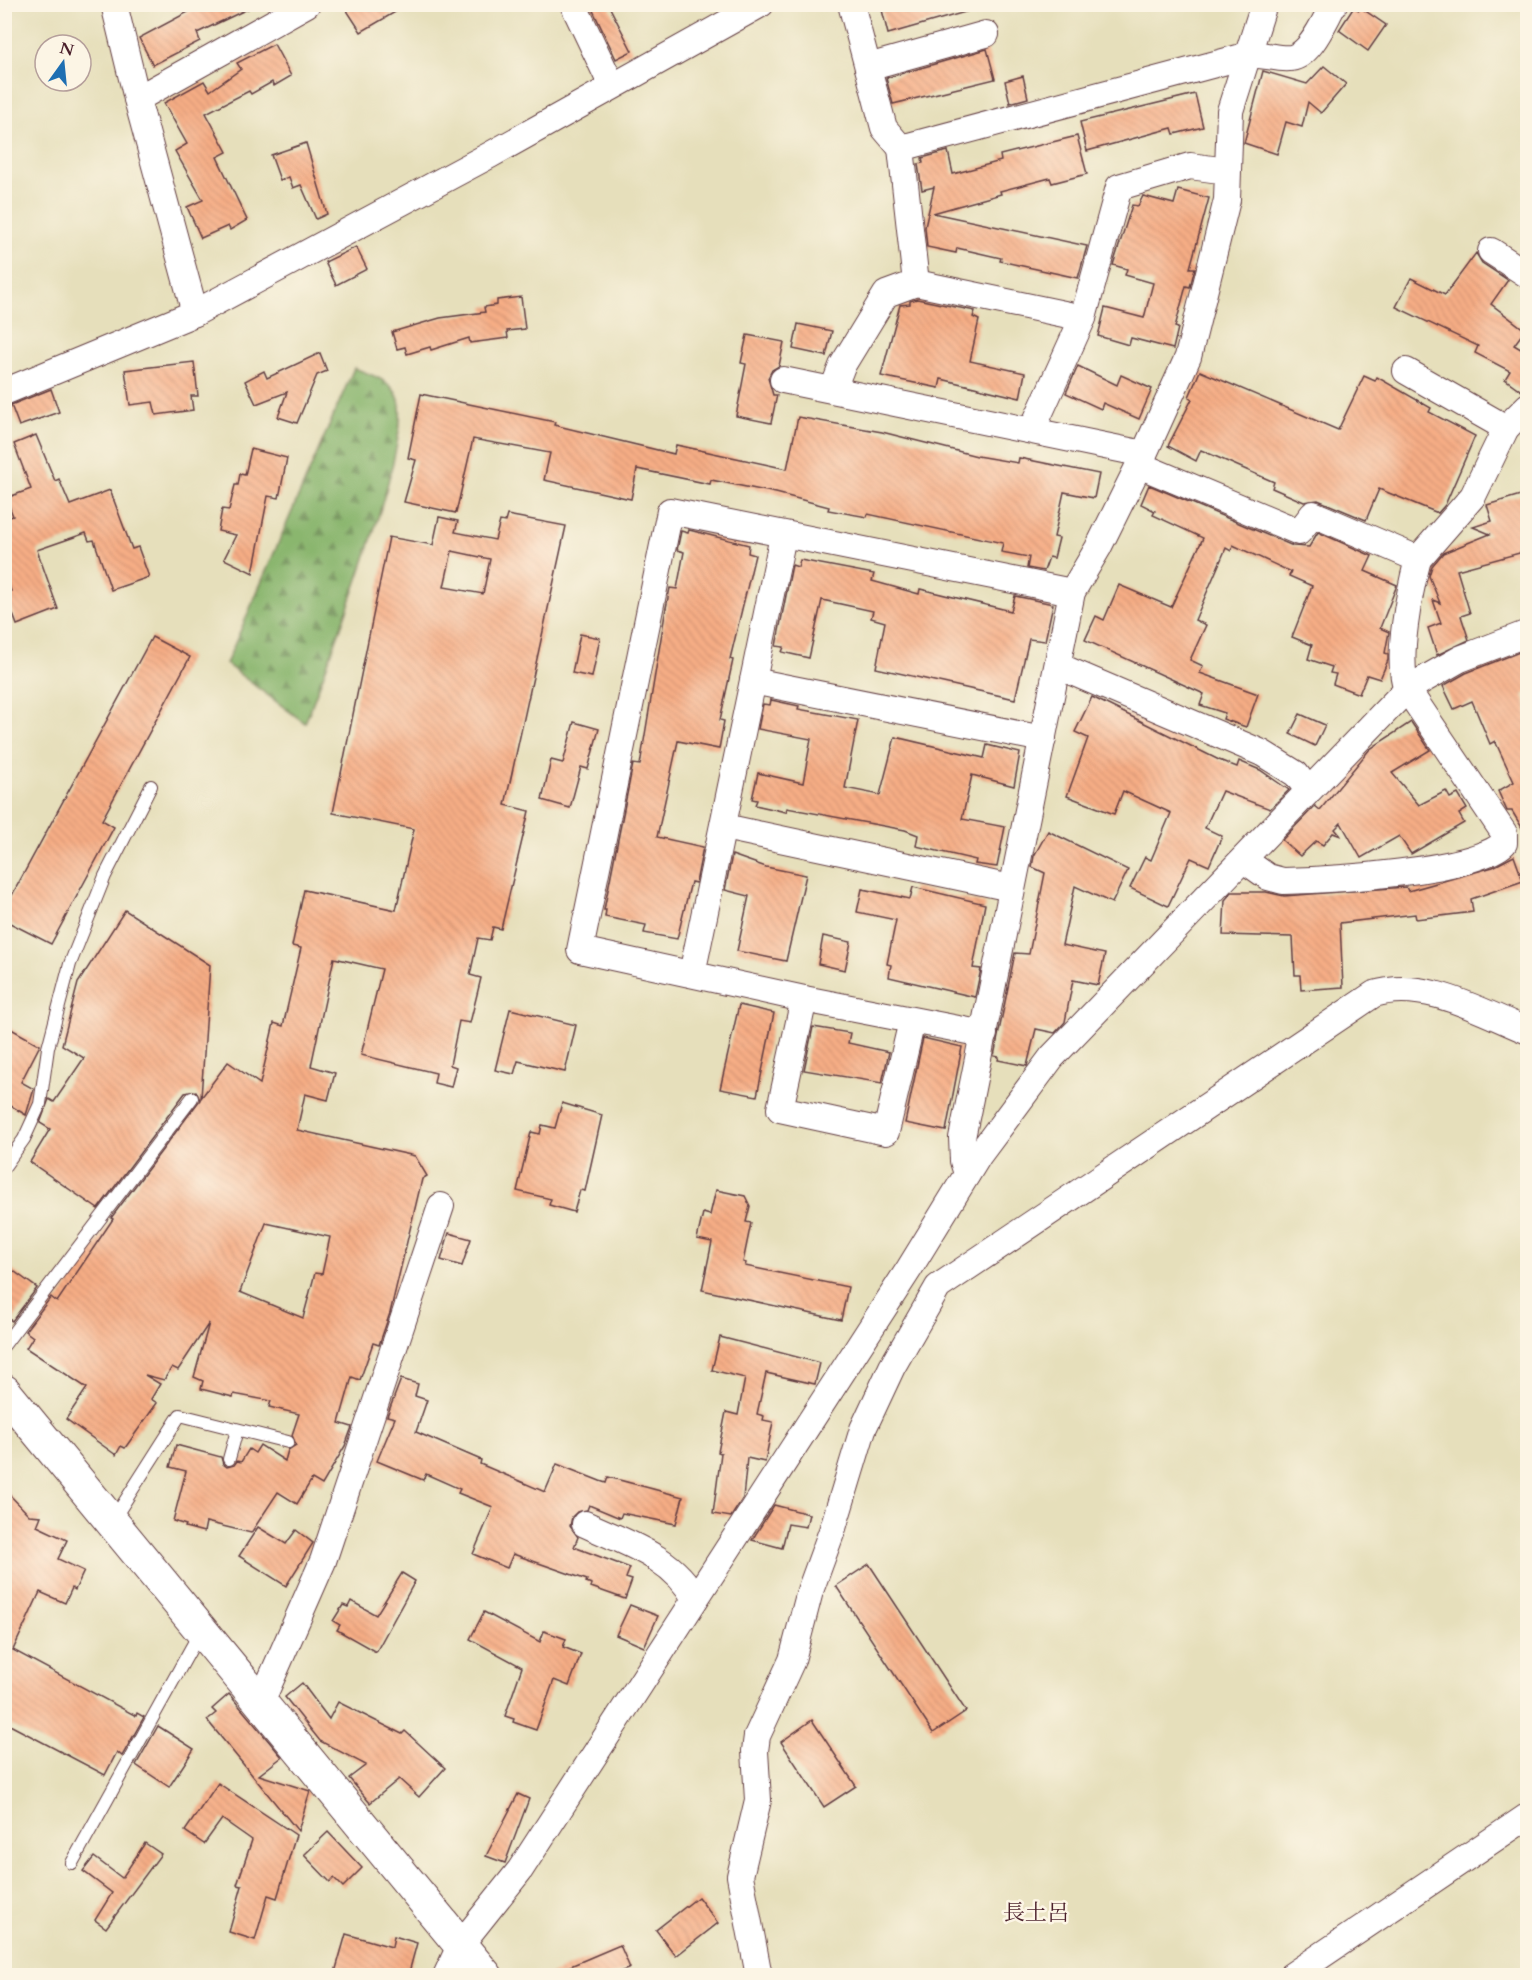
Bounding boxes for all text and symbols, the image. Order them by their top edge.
north arrow [33,33,93,93]
text: N [57,37,76,62]
district label: 長土呂 [1003,1898,1069,1928]

